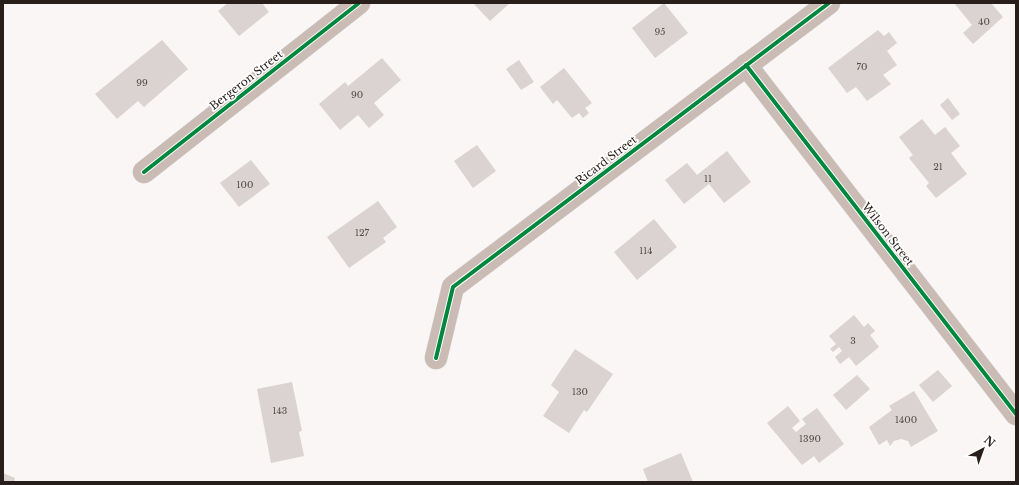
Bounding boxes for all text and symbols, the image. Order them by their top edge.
house number: 40 [978,16,990,27]
house number: 95 [655,26,665,37]
street label: Bergeron Street [207,47,286,113]
house number: 70 [857,61,867,72]
house number: 99 [136,77,148,88]
house number: 90 [351,89,363,100]
street label: Ricard Street [573,132,640,188]
house number: 21 [933,161,943,172]
house number: 11 [704,173,712,184]
house number: 100 [237,179,253,190]
street label: Wilson Street [858,199,917,269]
house number: 127 [355,227,370,238]
house number: 114 [639,245,653,256]
house number: 3 [850,335,856,346]
house number: 130 [572,386,588,397]
house number: 143 [273,405,287,416]
house number: 1400 [895,414,917,425]
north arrow [963,429,1003,469]
house number: 1390 [799,433,821,444]
text: N [981,433,999,451]

